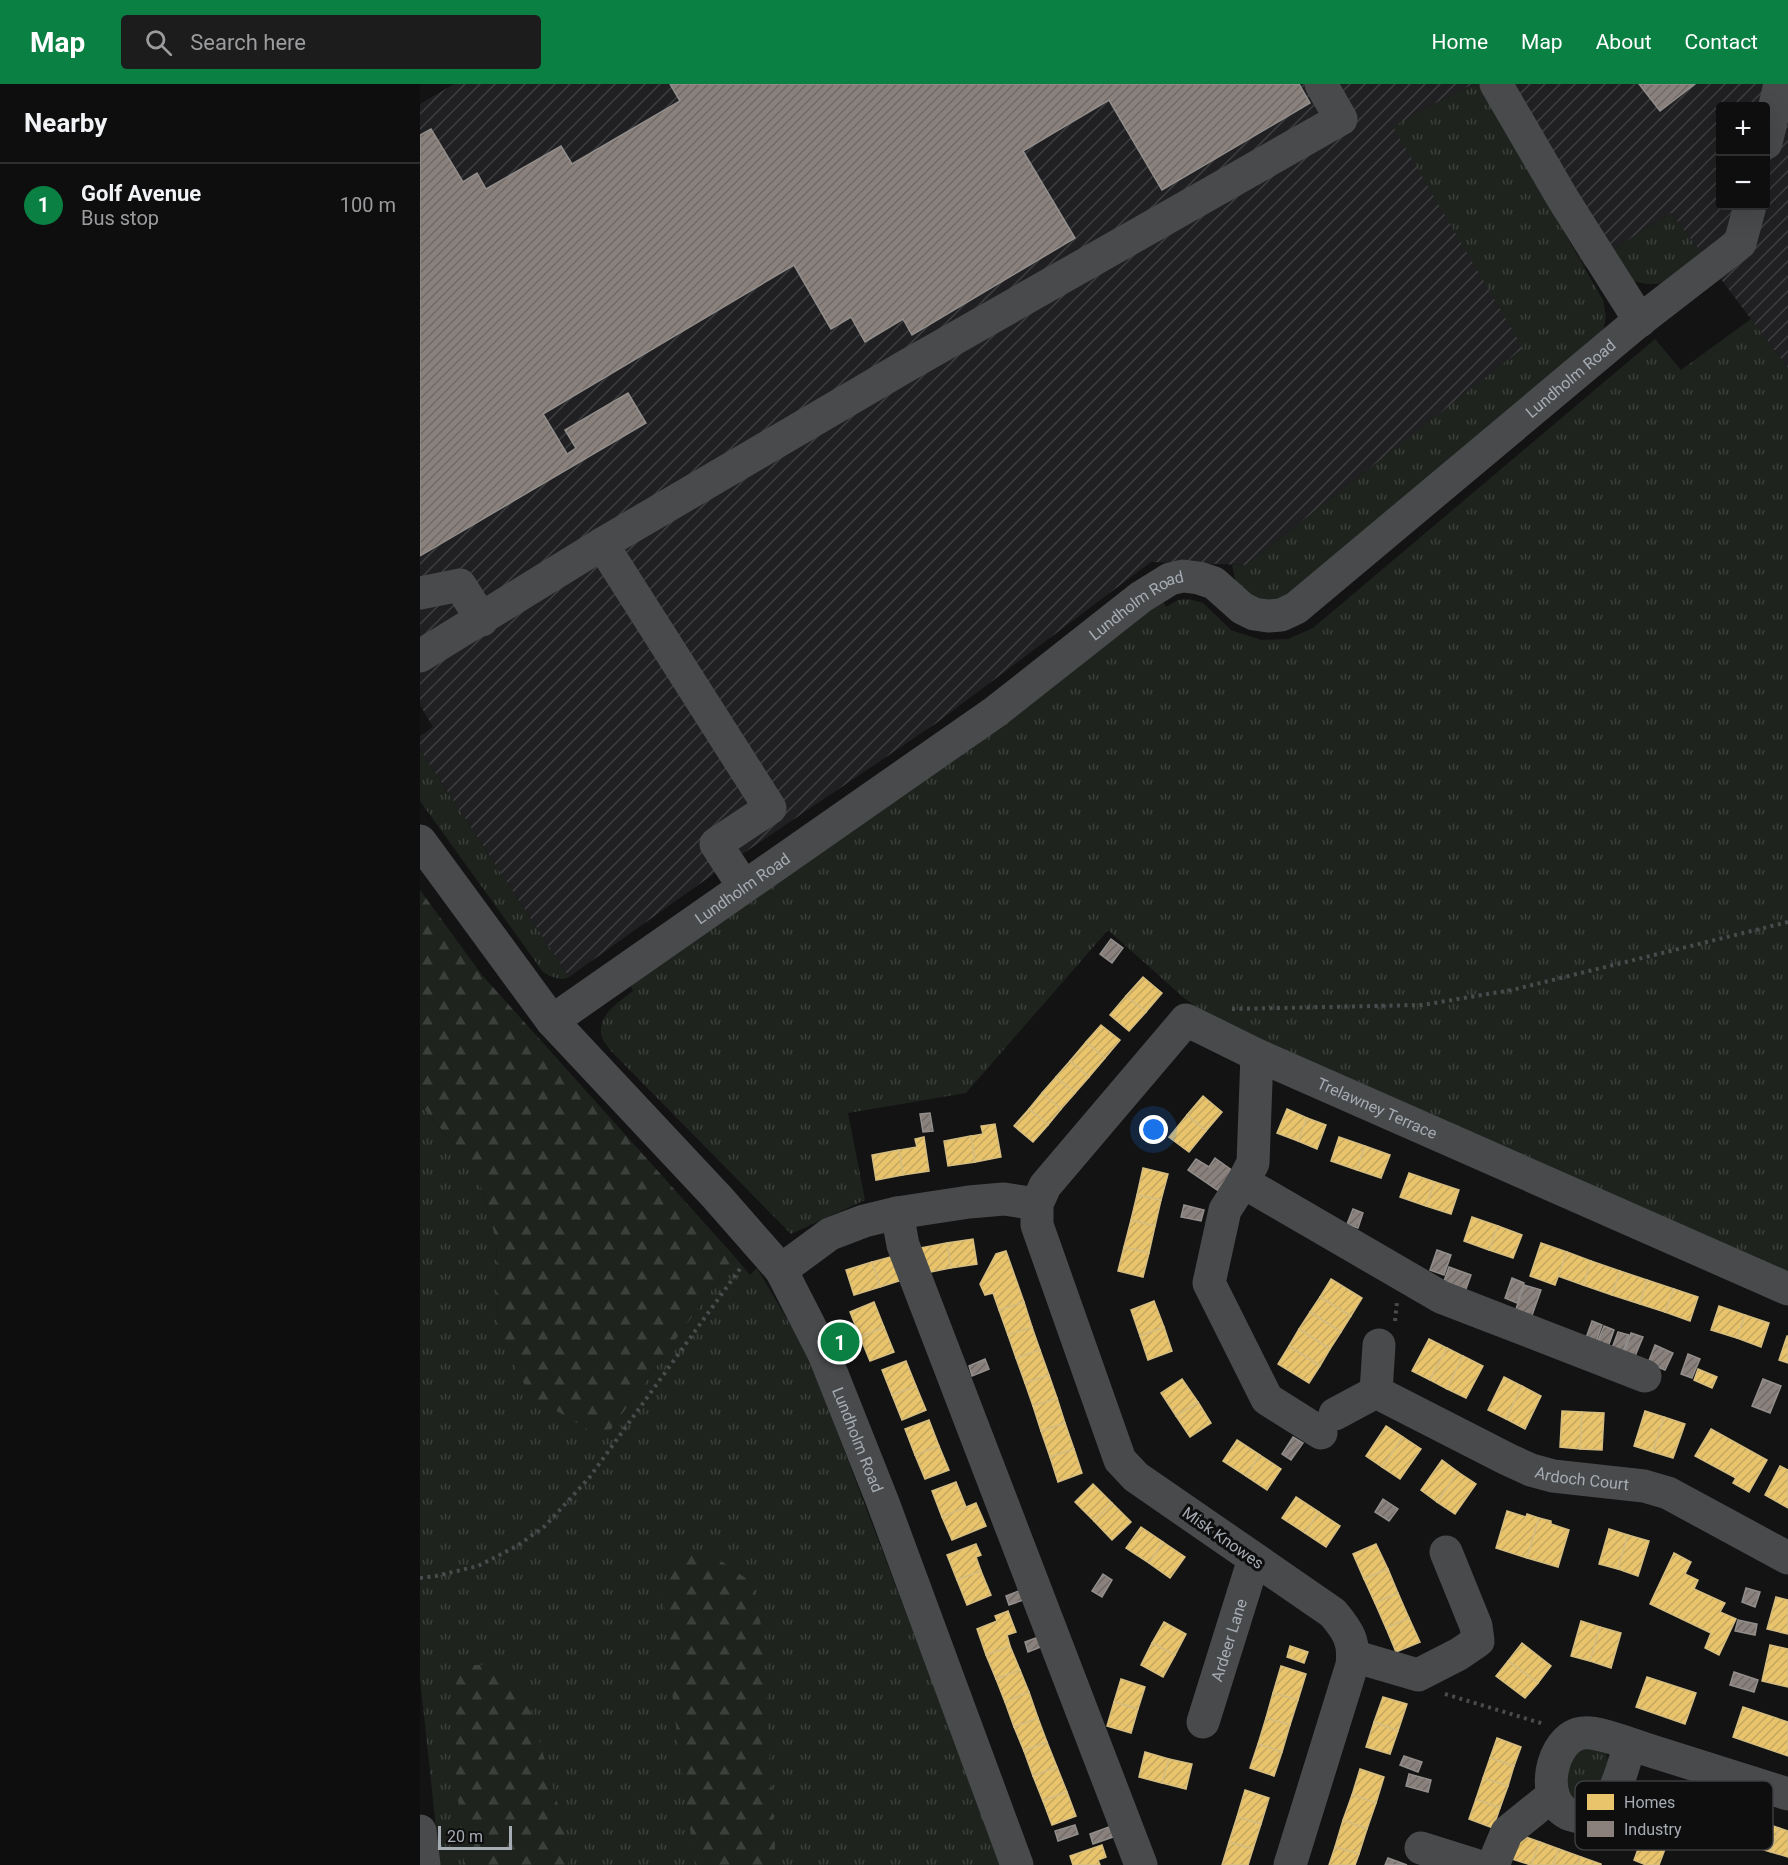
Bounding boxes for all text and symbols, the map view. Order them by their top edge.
search box [121,15,541,69]
text: Map [30,26,85,59]
icon: search [142,26,175,59]
text: Search here [190,30,306,55]
text: Home [1432,30,1488,54]
text: Map [1521,30,1563,54]
text: About [1596,30,1652,54]
text: Contact [1685,30,1758,54]
map controls [1716,102,1770,210]
button: + [1716,102,1770,156]
text: Nearby [24,108,107,138]
button: − [1716,156,1770,210]
text: Golf Avenue [81,181,201,206]
text: 1 [38,193,49,217]
text: 100 m [340,193,396,217]
text: Bus stop [81,206,159,230]
street label: Lundholm Road [1522,335,1619,421]
street label: Lundholm Road [1085,567,1185,644]
street label: Lundholm Road [691,849,793,928]
street label: Trelawney Terrace [1314,1073,1440,1143]
your location [1139,1115,1168,1144]
pin: 1 [820,1320,860,1364]
street label: Lundholm Road [829,1384,887,1495]
street label: Ardoch Court [1533,1462,1630,1494]
street label: Misk Knowes [1179,1503,1267,1573]
street label: Ardeer Lane [1207,1596,1251,1684]
legend [1575,1781,1773,1850]
text: Homes [1624,1793,1675,1812]
text: Industry [1624,1820,1682,1839]
scale bar [438,1823,512,1850]
text: 20 m [447,1827,483,1846]

